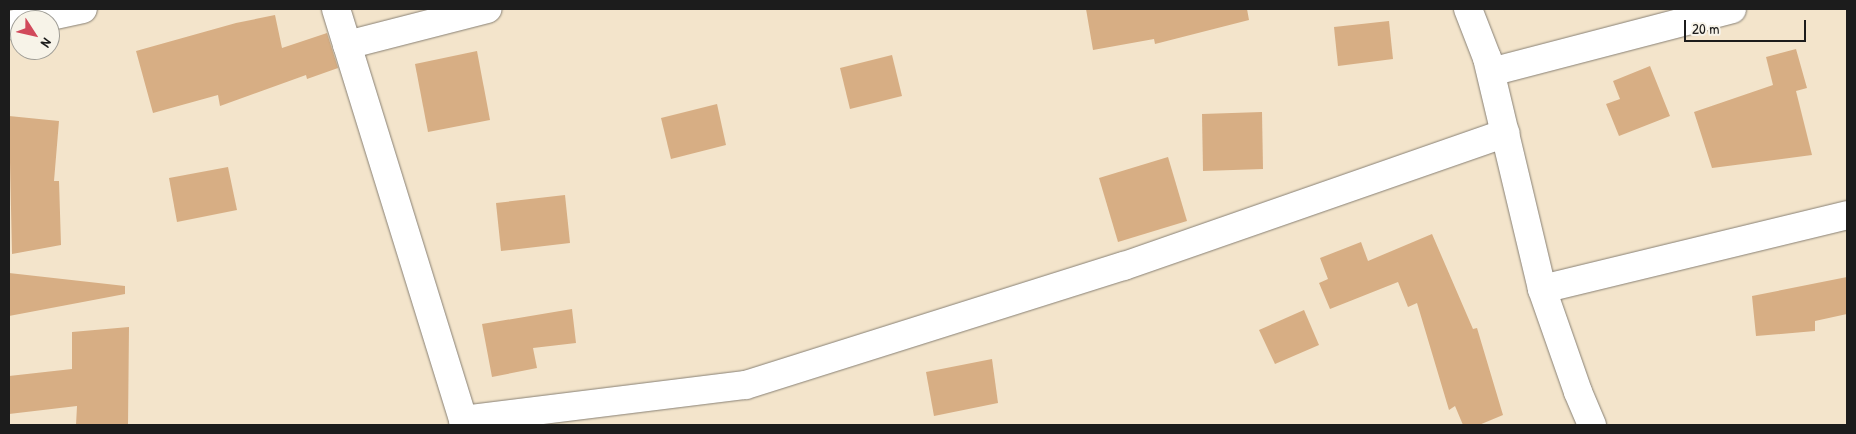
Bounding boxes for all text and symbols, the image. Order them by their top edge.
north arrow [10,10,60,60]
scale bar [1686,10,1808,42]
text: 20 m [1692,18,1719,39]
text: N [37,35,57,52]

